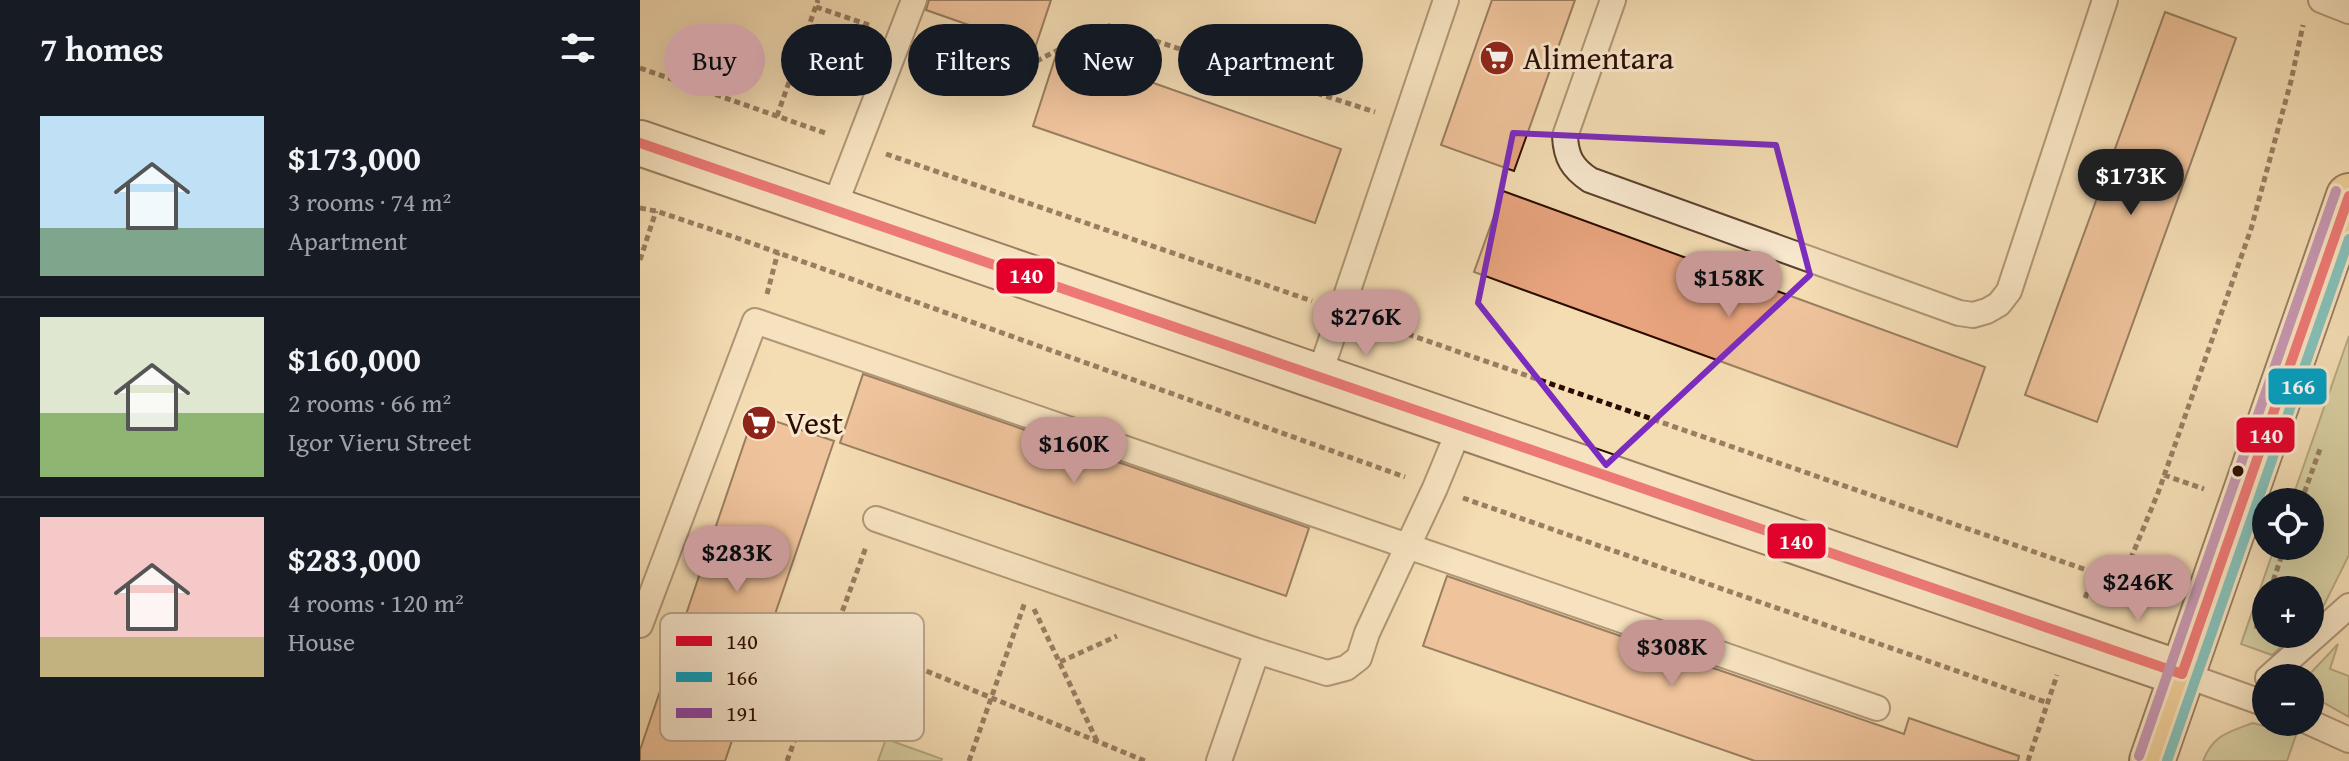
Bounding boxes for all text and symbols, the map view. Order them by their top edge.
text: 7 homes [40,24,164,73]
chip: Buy [664,24,765,96]
chip: Rent [781,24,892,96]
chip: Filters [908,24,1039,96]
chip: New [1055,24,1162,96]
chip: Apartment [1178,24,1363,96]
icon: filters [556,26,600,70]
place label: Alimentara [1523,34,1674,81]
supermarket icon: Alimentara [1478,39,1516,77]
text: $173,000 [288,133,421,182]
icon: home [104,148,200,244]
pin: $173K [2075,149,2187,217]
text: $173K [2096,155,2166,194]
text: 3 rooms · 74 m² [288,182,451,221]
text: Apartment [288,221,407,260]
pin: $158K [1673,251,1785,319]
line badge: 140 [995,257,1056,295]
text: $158K [1694,257,1764,296]
text: 140 [1009,259,1043,291]
pin: $276K [1310,290,1422,358]
text: $276K [1331,296,1401,335]
text: $160,000 [288,334,421,383]
icon: home [104,349,200,445]
line badge: 166 [2267,367,2328,406]
text: 166 [2281,370,2315,402]
text: 2 rooms · 66 m² [288,383,451,422]
place label: Vest [785,399,843,446]
supermarket icon: Vest [740,404,778,442]
line badge: 140 [2235,416,2296,454]
pin: $160K [1018,417,1130,485]
text: 140 [2249,419,2283,451]
text: Igor Vieru Street [288,422,471,461]
text: $160K [1039,423,1109,462]
unlabelled marker [2230,463,2246,479]
map controls [2252,488,2324,736]
button: locate [2252,488,2324,560]
line badge: 140 [1766,522,1827,560]
text: 140 [1779,525,1813,557]
pin: $283K [681,526,793,594]
text: $283K [702,532,772,571]
text: $283,000 [288,534,421,583]
icon: home [104,549,200,645]
pin: $246K [2082,555,2194,623]
text: $246K [2103,561,2173,600]
button: + [2252,576,2324,648]
text: 4 rooms · 120 m² [288,583,464,622]
legend [660,613,924,741]
pin: $308K [1616,620,1728,688]
text: House [288,622,355,661]
text: 140 [726,625,758,657]
text: $308K [1637,626,1707,665]
text: 166 [726,661,758,693]
button: − [2252,664,2324,736]
text: 191 [726,697,758,729]

